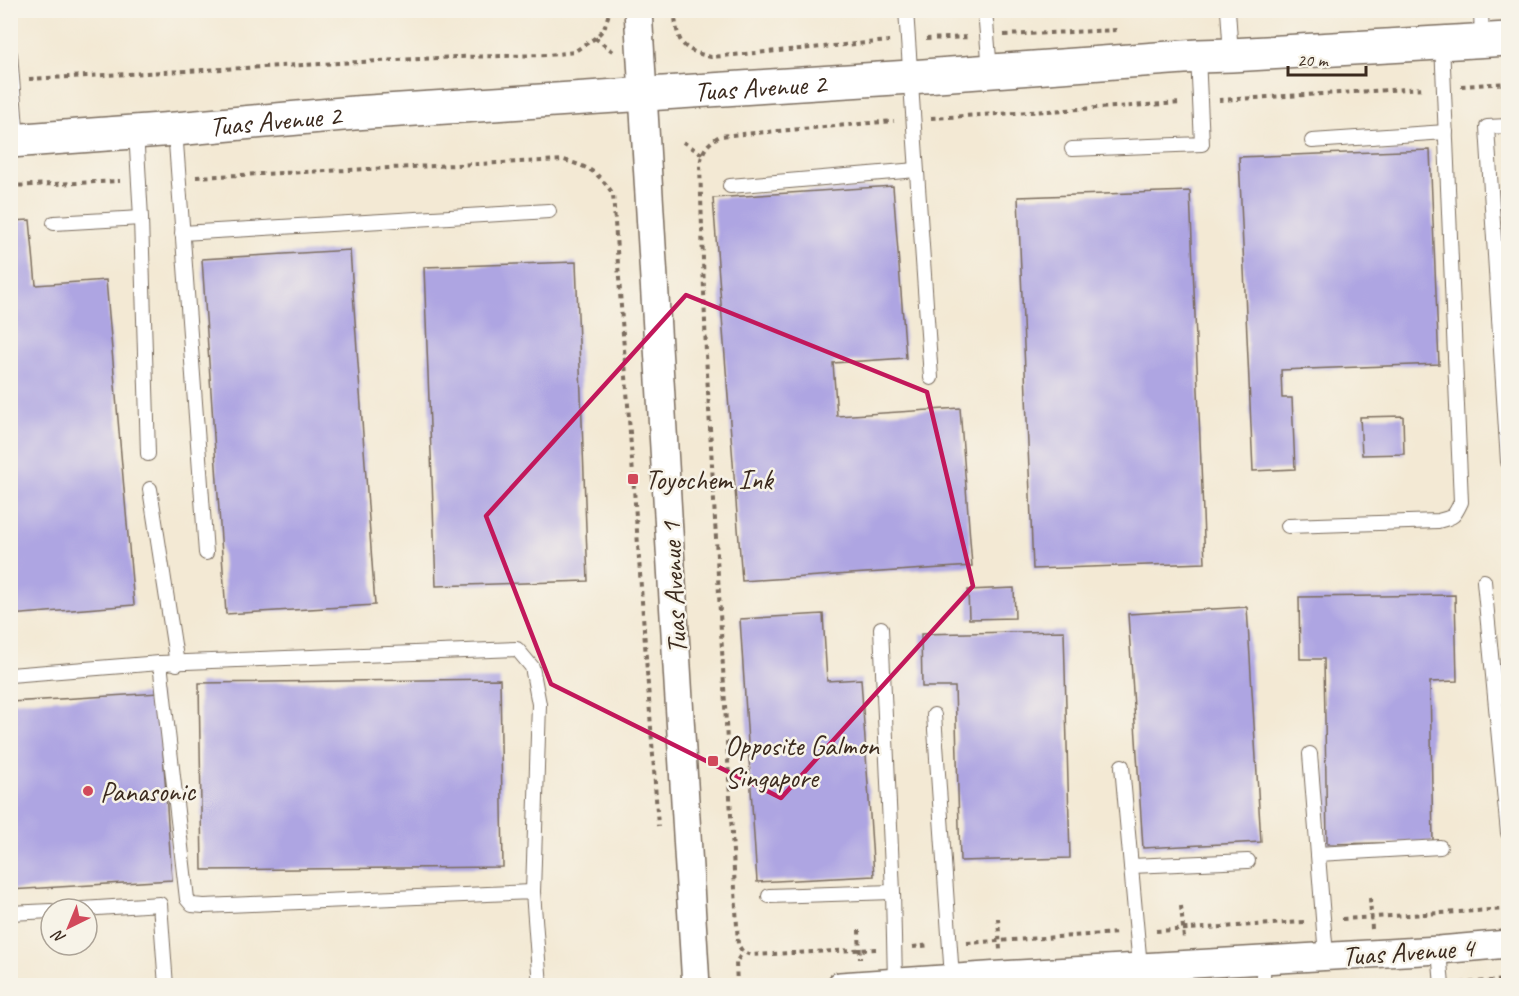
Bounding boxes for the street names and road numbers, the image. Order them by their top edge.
street label: Tuas Avenue 2 [693,65,830,109]
street label: Tuas Avenue 2 [208,97,345,144]
street label: Tuas Avenue 1 [652,520,694,655]
street label: Tuas Avenue 4 [1341,929,1478,974]

